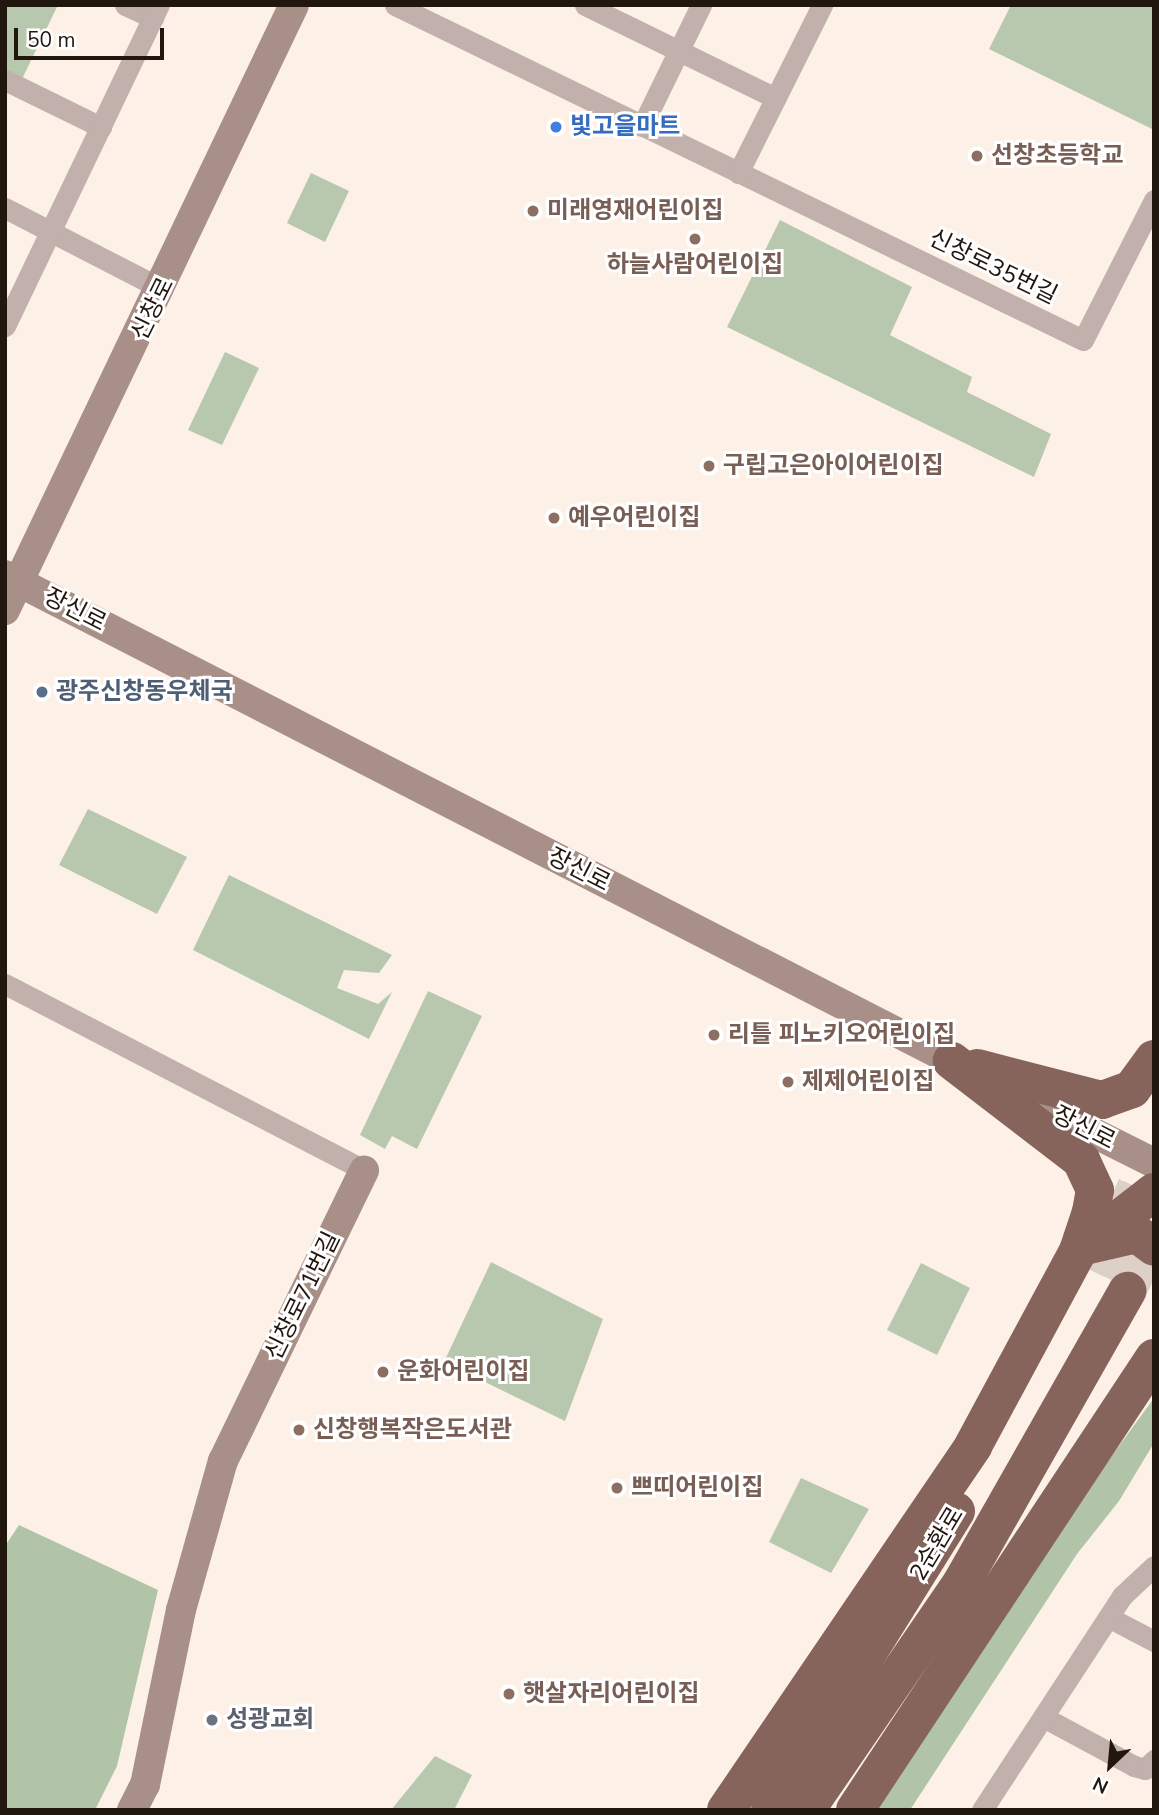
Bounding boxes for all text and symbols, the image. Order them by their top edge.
scale bar [18,14,168,58]
text: 50 m [27,26,76,54]
place label: 빛고을마트 [570,113,680,141]
marker: 빛고을마트 [548,119,564,135]
place label: 선창초등학교 [991,142,1123,170]
marker: 선창초등학교 [969,148,985,164]
place label: 미래영재어린이집 [547,197,724,225]
marker: 미래영재어린이집 [525,203,541,219]
street label: 신창로35번길 [924,224,1062,310]
marker: 하늘사람어린이집 [687,231,703,247]
place label: 하늘사람어린이집 [607,251,783,279]
street label: 신창로 [126,273,180,345]
place label: 구립고은아이어린이집 [723,452,944,480]
marker: 구립고은아이어린이집 [701,458,717,474]
place label: 예우어린이집 [568,504,700,532]
marker: 예우어린이집 [546,510,562,526]
street label: 장신로 [39,582,111,638]
place label: 광주신창동우체국 [56,678,233,706]
marker: 광주신창동우체국 [34,684,50,700]
street label: 장신로 [543,842,615,898]
place label: 리틀 피노키오어린이집 [728,1021,955,1049]
marker: 리틀 피노키오어린이집 [706,1027,722,1043]
place label: 제제어린이집 [802,1068,934,1096]
marker: 제제어린이집 [780,1074,796,1090]
street label: 장신로 [1048,1100,1120,1156]
street label: 신창로71번길 [260,1227,346,1365]
place label: 운화어린이집 [397,1358,529,1386]
marker: 운화어린이집 [375,1364,391,1380]
place label: 신창행복작은도서관 [313,1416,512,1444]
marker: 신창행복작은도서관 [291,1422,307,1438]
place label: 쁘띠어린이집 [631,1474,763,1502]
marker: 쁘띠어린이집 [609,1480,625,1496]
street label: 2순환로 [904,1502,970,1586]
place label: 햇살자리어린이집 [523,1680,700,1708]
marker: 햇살자리어린이집 [501,1686,517,1702]
place label: 성광교회 [226,1706,314,1734]
marker: 성광교회 [204,1712,220,1728]
north arrow [1075,1731,1145,1801]
text: N [1089,1770,1113,1800]

